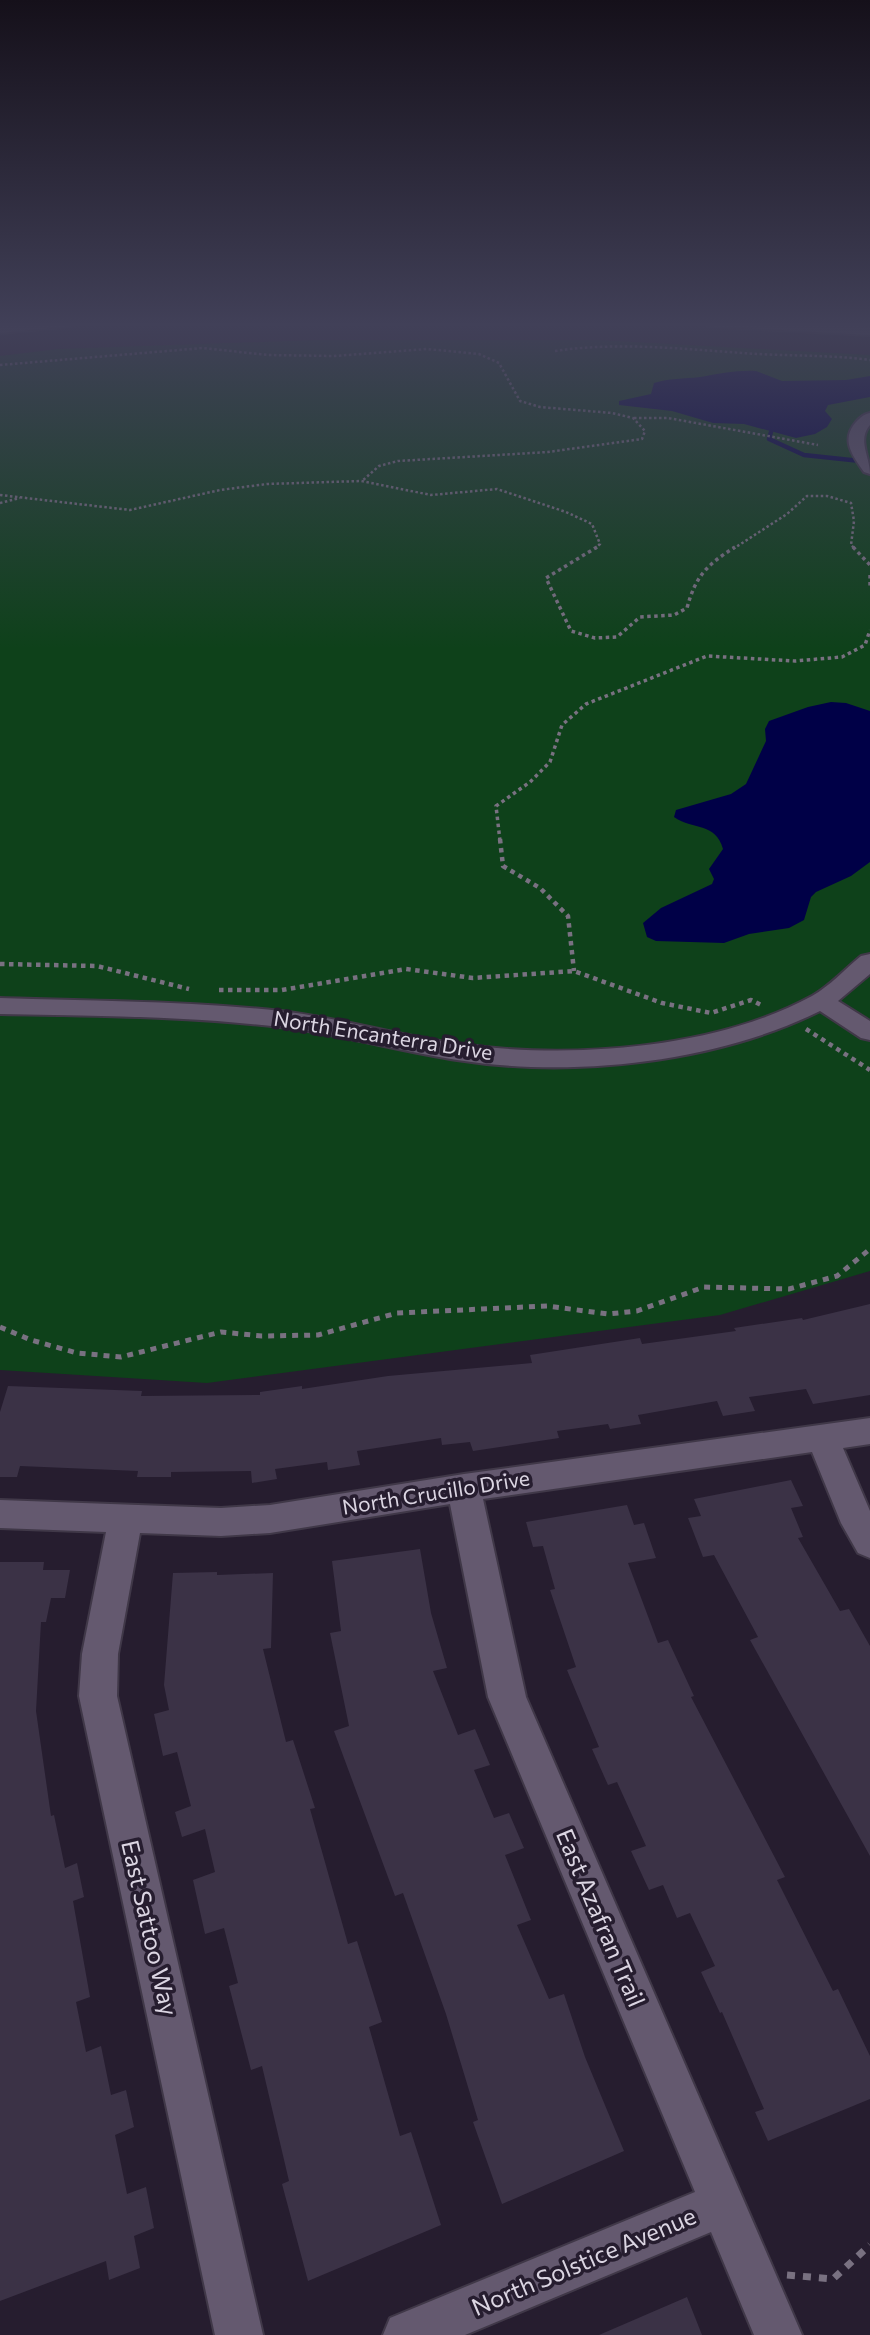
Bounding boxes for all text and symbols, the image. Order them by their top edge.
street label: North Encanterra Drive [272,1005,494,1064]
street label: North Crucillo Drive [340,1464,531,1519]
street label: East Azafran Trail [551,1824,652,2011]
street label: East Sattoo Way [116,1837,185,2018]
street label: North Solstice Avenue [467,2200,700,2321]

